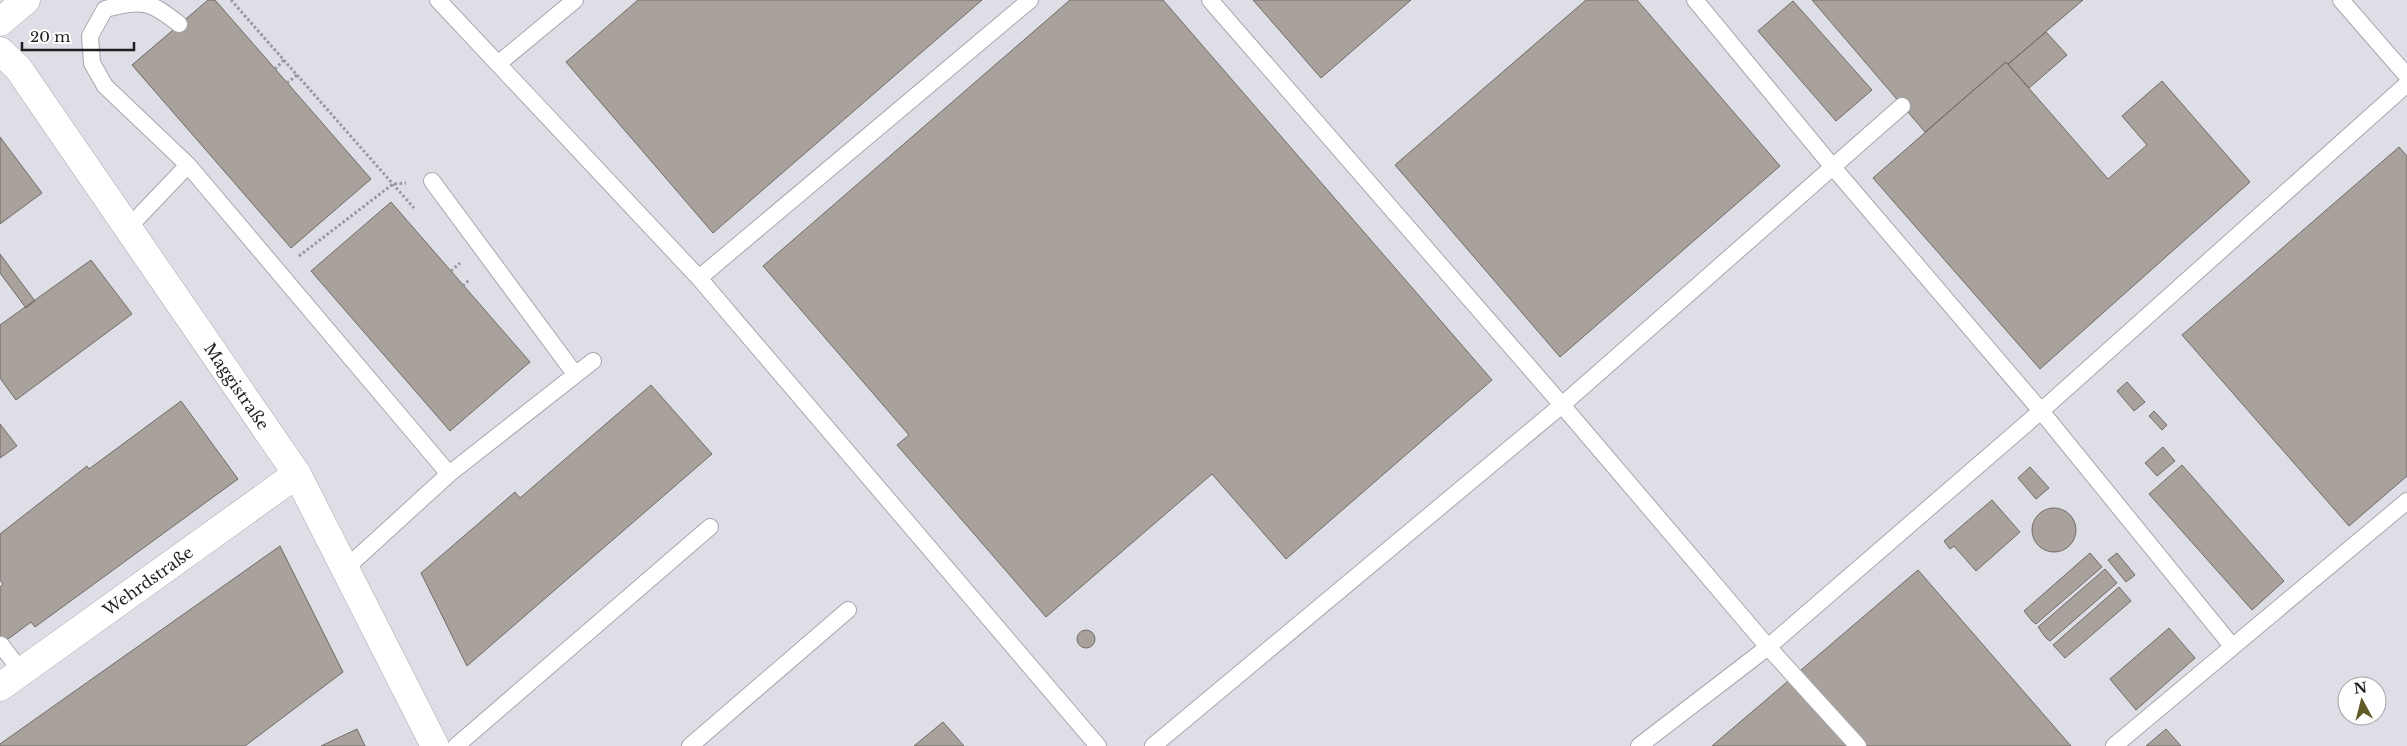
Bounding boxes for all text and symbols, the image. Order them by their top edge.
scale bar [22,20,135,52]
text: 20 m [30,27,70,46]
street label: Maggistraße [200,339,274,434]
street label: Wehrdstraße [98,542,197,621]
north arrow [2337,676,2387,726]
text: N [2353,678,2368,698]

